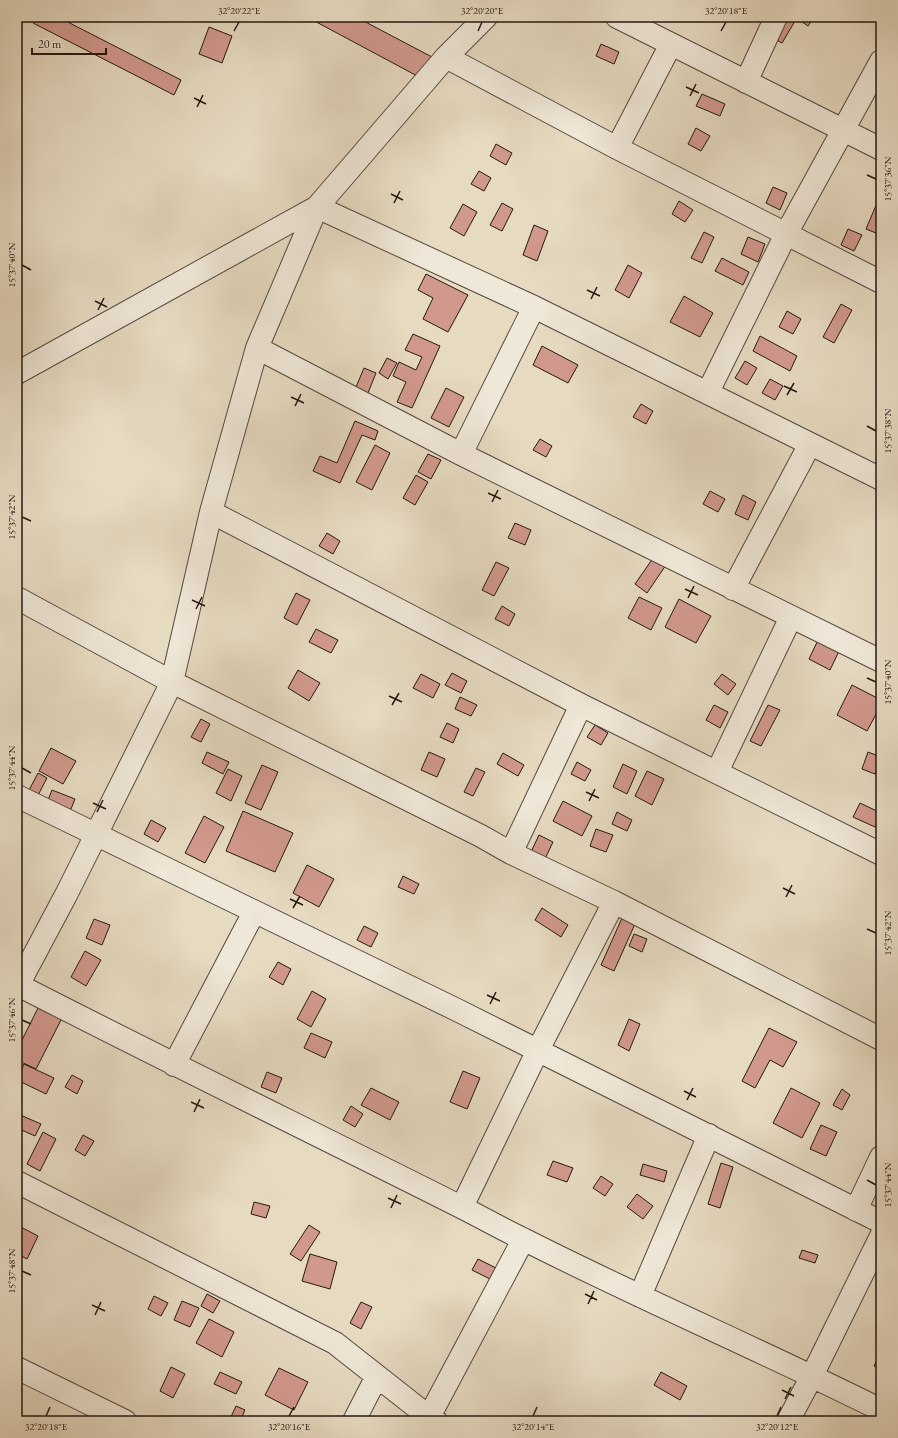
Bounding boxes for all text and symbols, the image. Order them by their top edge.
text: 32°20'22"E [218,4,261,17]
text: 32°20'20"E [461,4,504,17]
text: 32°20'18"E [705,4,748,17]
scale bar [32,30,106,56]
text: 20 m [38,36,62,52]
text: 15°37'36"N [881,156,894,201]
text: 15°37'40"N [5,242,18,287]
text: 15°37'38"N [881,408,894,453]
text: 15°37'42"N [5,494,18,539]
text: 15°37'40"N [881,659,894,704]
text: 15°37'44"N [5,745,18,790]
text: 15°37'42"N [881,910,894,955]
text: 15°37'46"N [5,997,18,1042]
text: 15°37'44"N [881,1162,894,1207]
text: 15°37'48"N [5,1248,18,1293]
text: 32°20'18"E [25,1420,68,1433]
text: 32°20'16"E [268,1420,311,1433]
text: 32°20'14"E [512,1420,555,1433]
text: 32°20'12"E [756,1420,799,1433]

